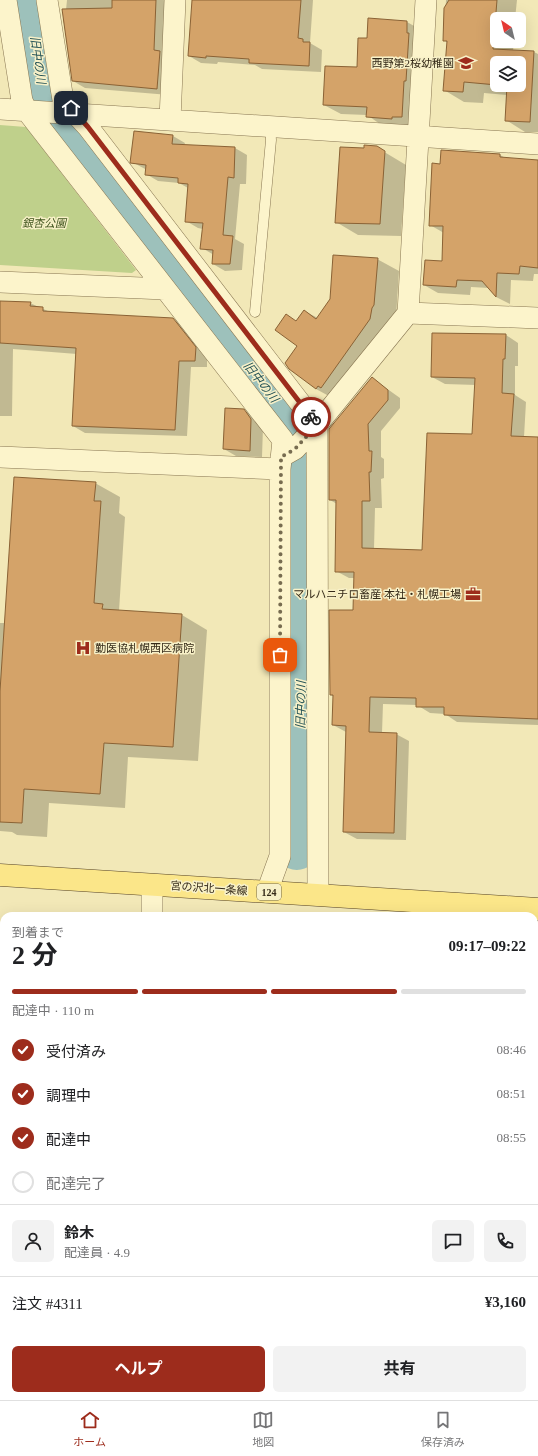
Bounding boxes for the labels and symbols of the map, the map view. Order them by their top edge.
north arrow [490,12,526,48]
water label: 旧中の川 [28,35,49,87]
school or university icon: 西野第2桜幼稚園 [457,54,475,72]
place label: 西野第2桜幼稚園 [372,57,454,69]
pin [54,91,88,125]
park label: 銀杏公園 [22,217,68,229]
water label: 旧中の川 [241,359,283,407]
courier [291,397,331,437]
office icon: マルハニチロ畜産 本社・札幌工場 [464,585,482,603]
place label: マルハニチロ畜産 本社・札幌工場 [293,588,461,600]
pin [263,638,297,672]
hospital icon: 勤医協札幌西区病院 [74,639,92,657]
place label: 勤医協札幌西区病院 [95,642,194,654]
water label: 旧中の川 [294,679,308,729]
street label: 宮の沢北一条線 [170,879,248,897]
road number: 124 [257,884,281,900]

